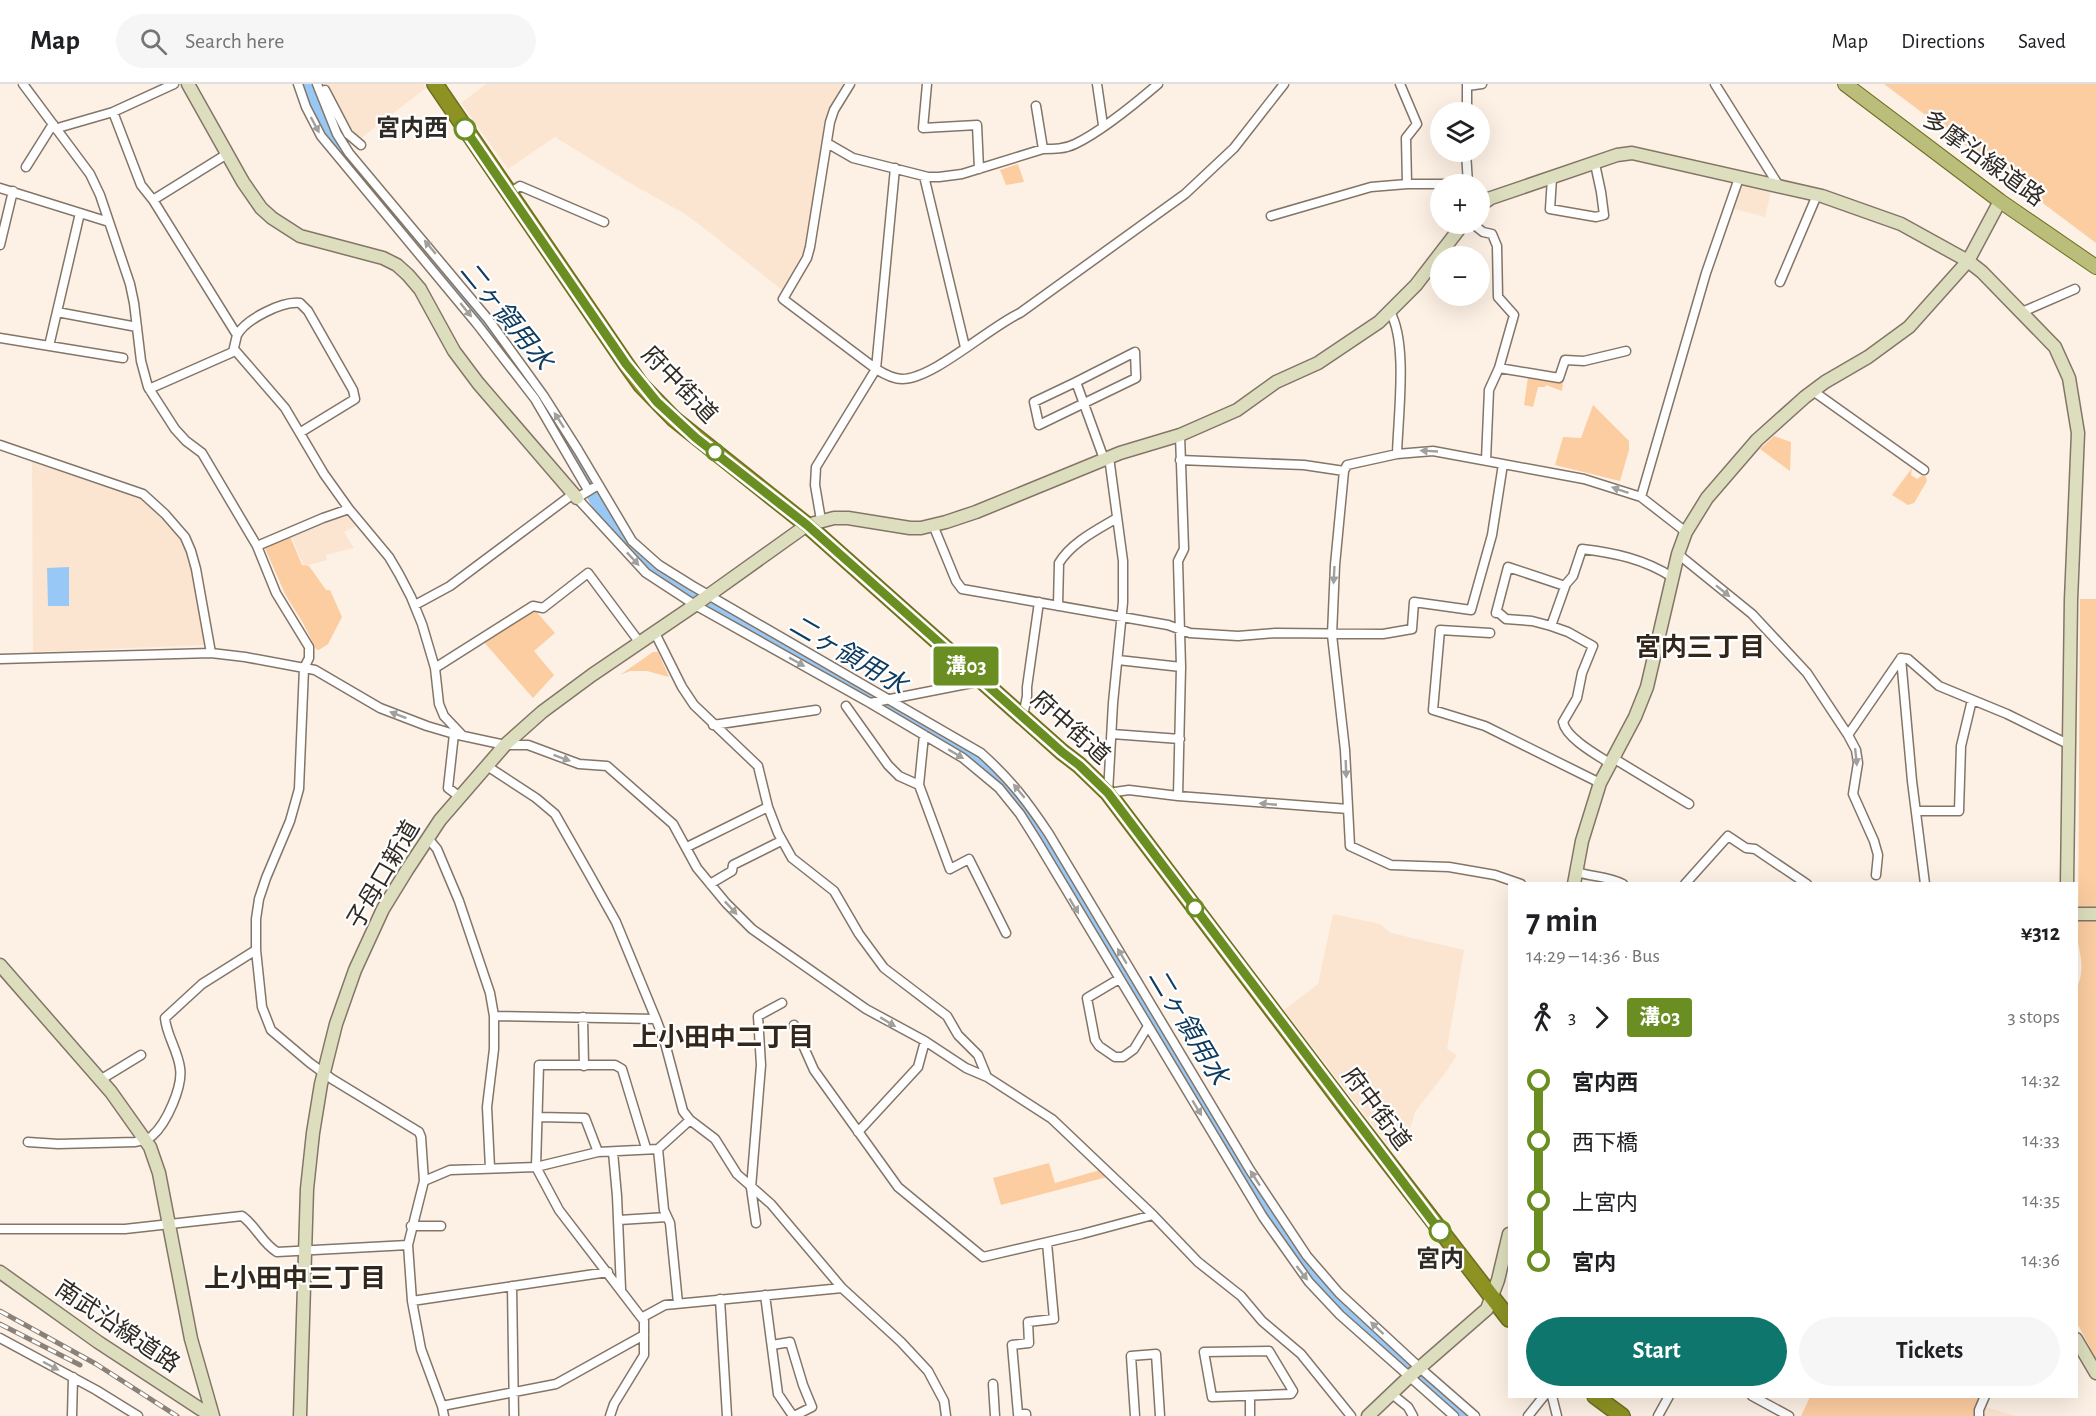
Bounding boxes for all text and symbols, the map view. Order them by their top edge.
search box [116,14,536,68]
icon: search [137,25,170,58]
text: Map [30,27,80,55]
text: Search here [185,30,284,52]
text: Map [1832,31,1868,52]
text: Directions [1901,31,1985,52]
text: Saved [2018,31,2066,52]
map controls [1430,102,1490,306]
button: layers [1430,102,1490,162]
street label: 多摩沿線道路 [1918,105,2049,211]
place label: 宮内西 [376,115,448,141]
one-way arrow [310,117,320,134]
marker: 宮内西 [454,118,476,140]
button: + [1430,174,1490,234]
one-way arrow [423,239,436,255]
button: − [1430,246,1490,306]
water label: 二ヶ領用水 [455,257,560,377]
one-way arrow [459,302,472,318]
street label: 府中街道 [637,341,722,428]
one-way arrow [554,412,565,428]
unlabelled marker [706,443,724,461]
one-way arrow [1419,447,1438,456]
one-way arrow [1611,484,1629,494]
one-way arrow [625,552,639,566]
one-way arrow [1330,565,1339,584]
one-way arrow [1716,584,1731,596]
water label: 二ヶ領用水 [785,610,914,700]
district label: 宮内三丁目 [1635,633,1765,661]
line badge: 溝03 [932,646,1000,686]
text: 溝03 [946,656,987,677]
one-way arrow [789,657,806,667]
street label: 府中街道 [1026,685,1115,769]
one-way arrow [389,710,407,720]
one-way arrow [948,748,964,759]
one-way arrow [1851,748,1860,767]
one-way arrow [553,754,571,763]
one-way arrow [1341,759,1350,778]
one-way arrow [1012,783,1025,799]
one-way arrow [1259,799,1278,809]
street label: 子母口新道 [342,816,424,933]
one-way arrow [1069,898,1080,914]
unlabelled marker [1186,899,1204,917]
one-way arrow [724,900,738,915]
text: 7 min [1526,905,1598,938]
text: ¥312 [2021,922,2060,944]
text: 14:29 – 14:36 · Bus [1526,946,1660,966]
one-way arrow [1117,948,1128,964]
water label: 二ヶ領用水 [1143,964,1235,1092]
icon: walk [1526,1001,1559,1034]
icon: forward [1585,1001,1618,1034]
text: 3 [1568,1007,1576,1027]
text: 溝03 [1639,1007,1680,1028]
text: 3 stops [2008,1007,2060,1027]
one-way arrow [880,1017,897,1027]
district label: 上小田中二丁目 [632,1023,814,1051]
street label: 府中街道 [1338,1062,1416,1155]
text: 14:32 [2022,1070,2060,1090]
text: 宮内西 [1572,1072,1638,1094]
one-way arrow [1192,1100,1203,1116]
text: 14:33 [2022,1130,2060,1150]
text: 西下橋 [1572,1132,1638,1154]
one-way arrow [1249,1169,1260,1186]
text: 14:35 [2022,1190,2060,1210]
text: 上宮内 [1572,1192,1638,1214]
marker: 宮内 [1429,1220,1451,1242]
place label: 宮内 [1416,1246,1464,1272]
text: 14:36 [2021,1250,2060,1270]
text: 宮内 [1572,1252,1616,1274]
district label: 上小田中三丁目 [204,1264,386,1292]
one-way arrow [1295,1265,1307,1280]
street label: 南武沿線道路 [51,1275,185,1377]
button: Start [1526,1317,1787,1386]
button: Tickets [1799,1317,2060,1386]
one-way arrow [1369,1321,1384,1335]
one-way arrow [43,1361,60,1371]

